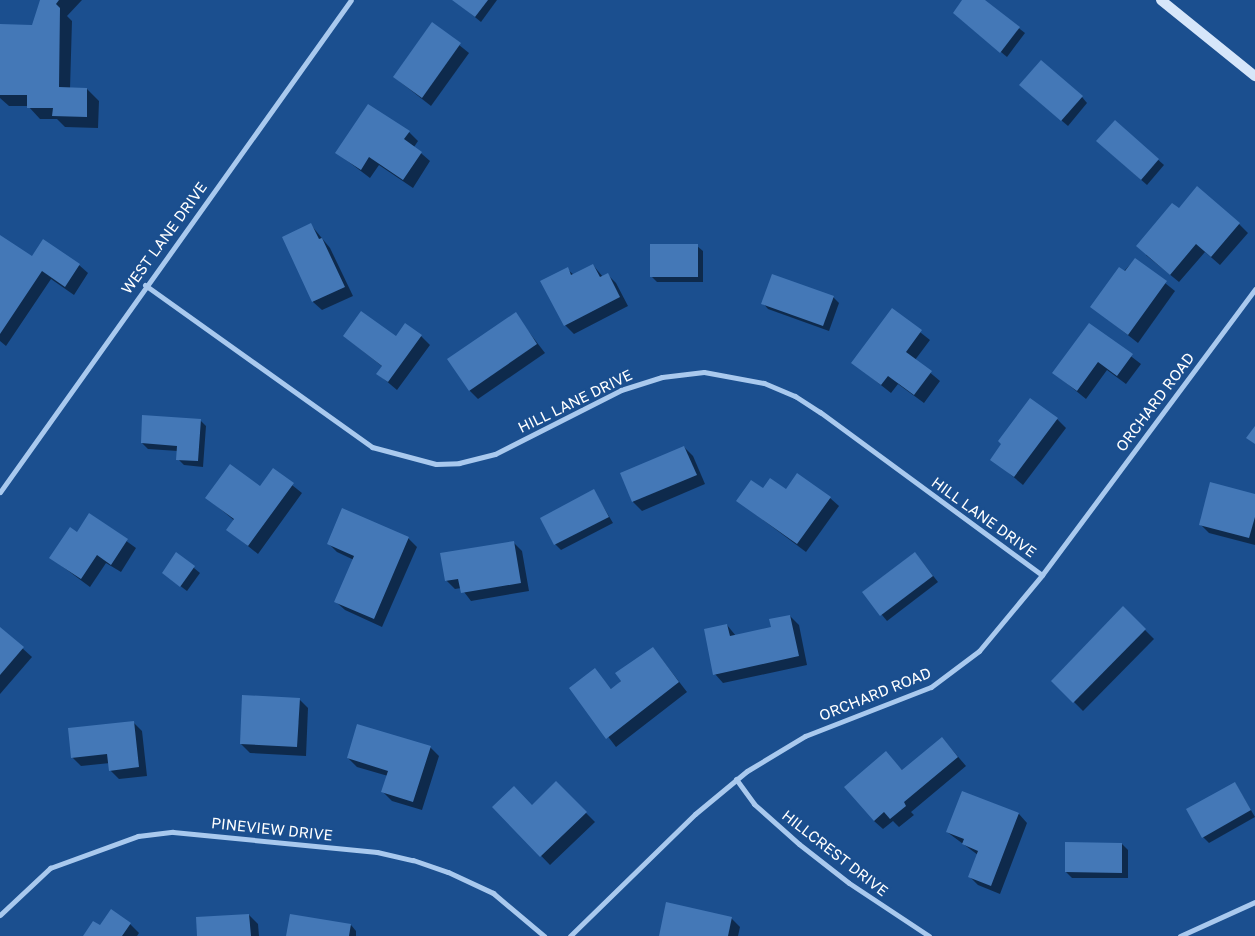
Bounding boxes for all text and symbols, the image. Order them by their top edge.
street label: WEST LANE DRIVE [117,179,211,297]
street label: ORCHARD ROAD [1112,349,1198,455]
street label: HILL LANE DRIVE [515,366,635,436]
street label: HILL LANE DRIVE [928,473,1040,561]
street label: ORCHARD ROAD [816,663,934,725]
street label: HILLCREST DRIVE [779,806,891,900]
street label: PINEVIEW DRIVE [210,814,334,844]

